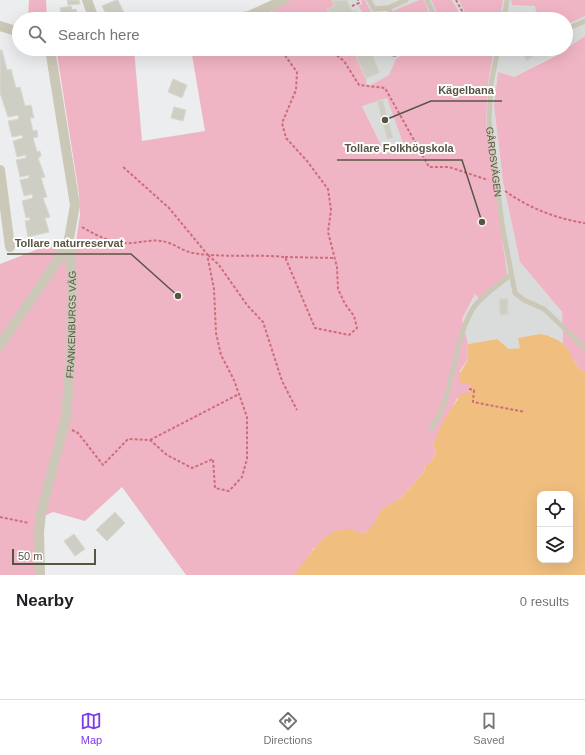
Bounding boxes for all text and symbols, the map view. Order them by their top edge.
search box [12,12,573,56]
icon: search [26,23,48,45]
text: Search here [58,26,140,43]
callout: Kägelbana [431,78,502,101]
text: Kägelbana [438,84,495,96]
street label: GÅRDSVÄGEN [484,126,504,198]
callout: Tollare Folkhögskola [337,137,462,160]
text: Tollare Folkhögskola [344,142,454,154]
callout: Tollare naturreservat [7,231,131,254]
text: Tollare naturreservat [15,237,124,249]
street label: FRANKENBURGS VÄG [64,270,78,379]
map controls [537,491,573,563]
button: locate [537,491,573,527]
button: layers [537,527,573,563]
scale bar [12,547,96,566]
text: 50 m [18,550,42,562]
text: Nearby [16,591,74,610]
text: 0 results [520,594,569,609]
tab: Map [80,710,102,746]
tab: Directions [263,710,312,746]
tab: Saved [473,710,504,746]

